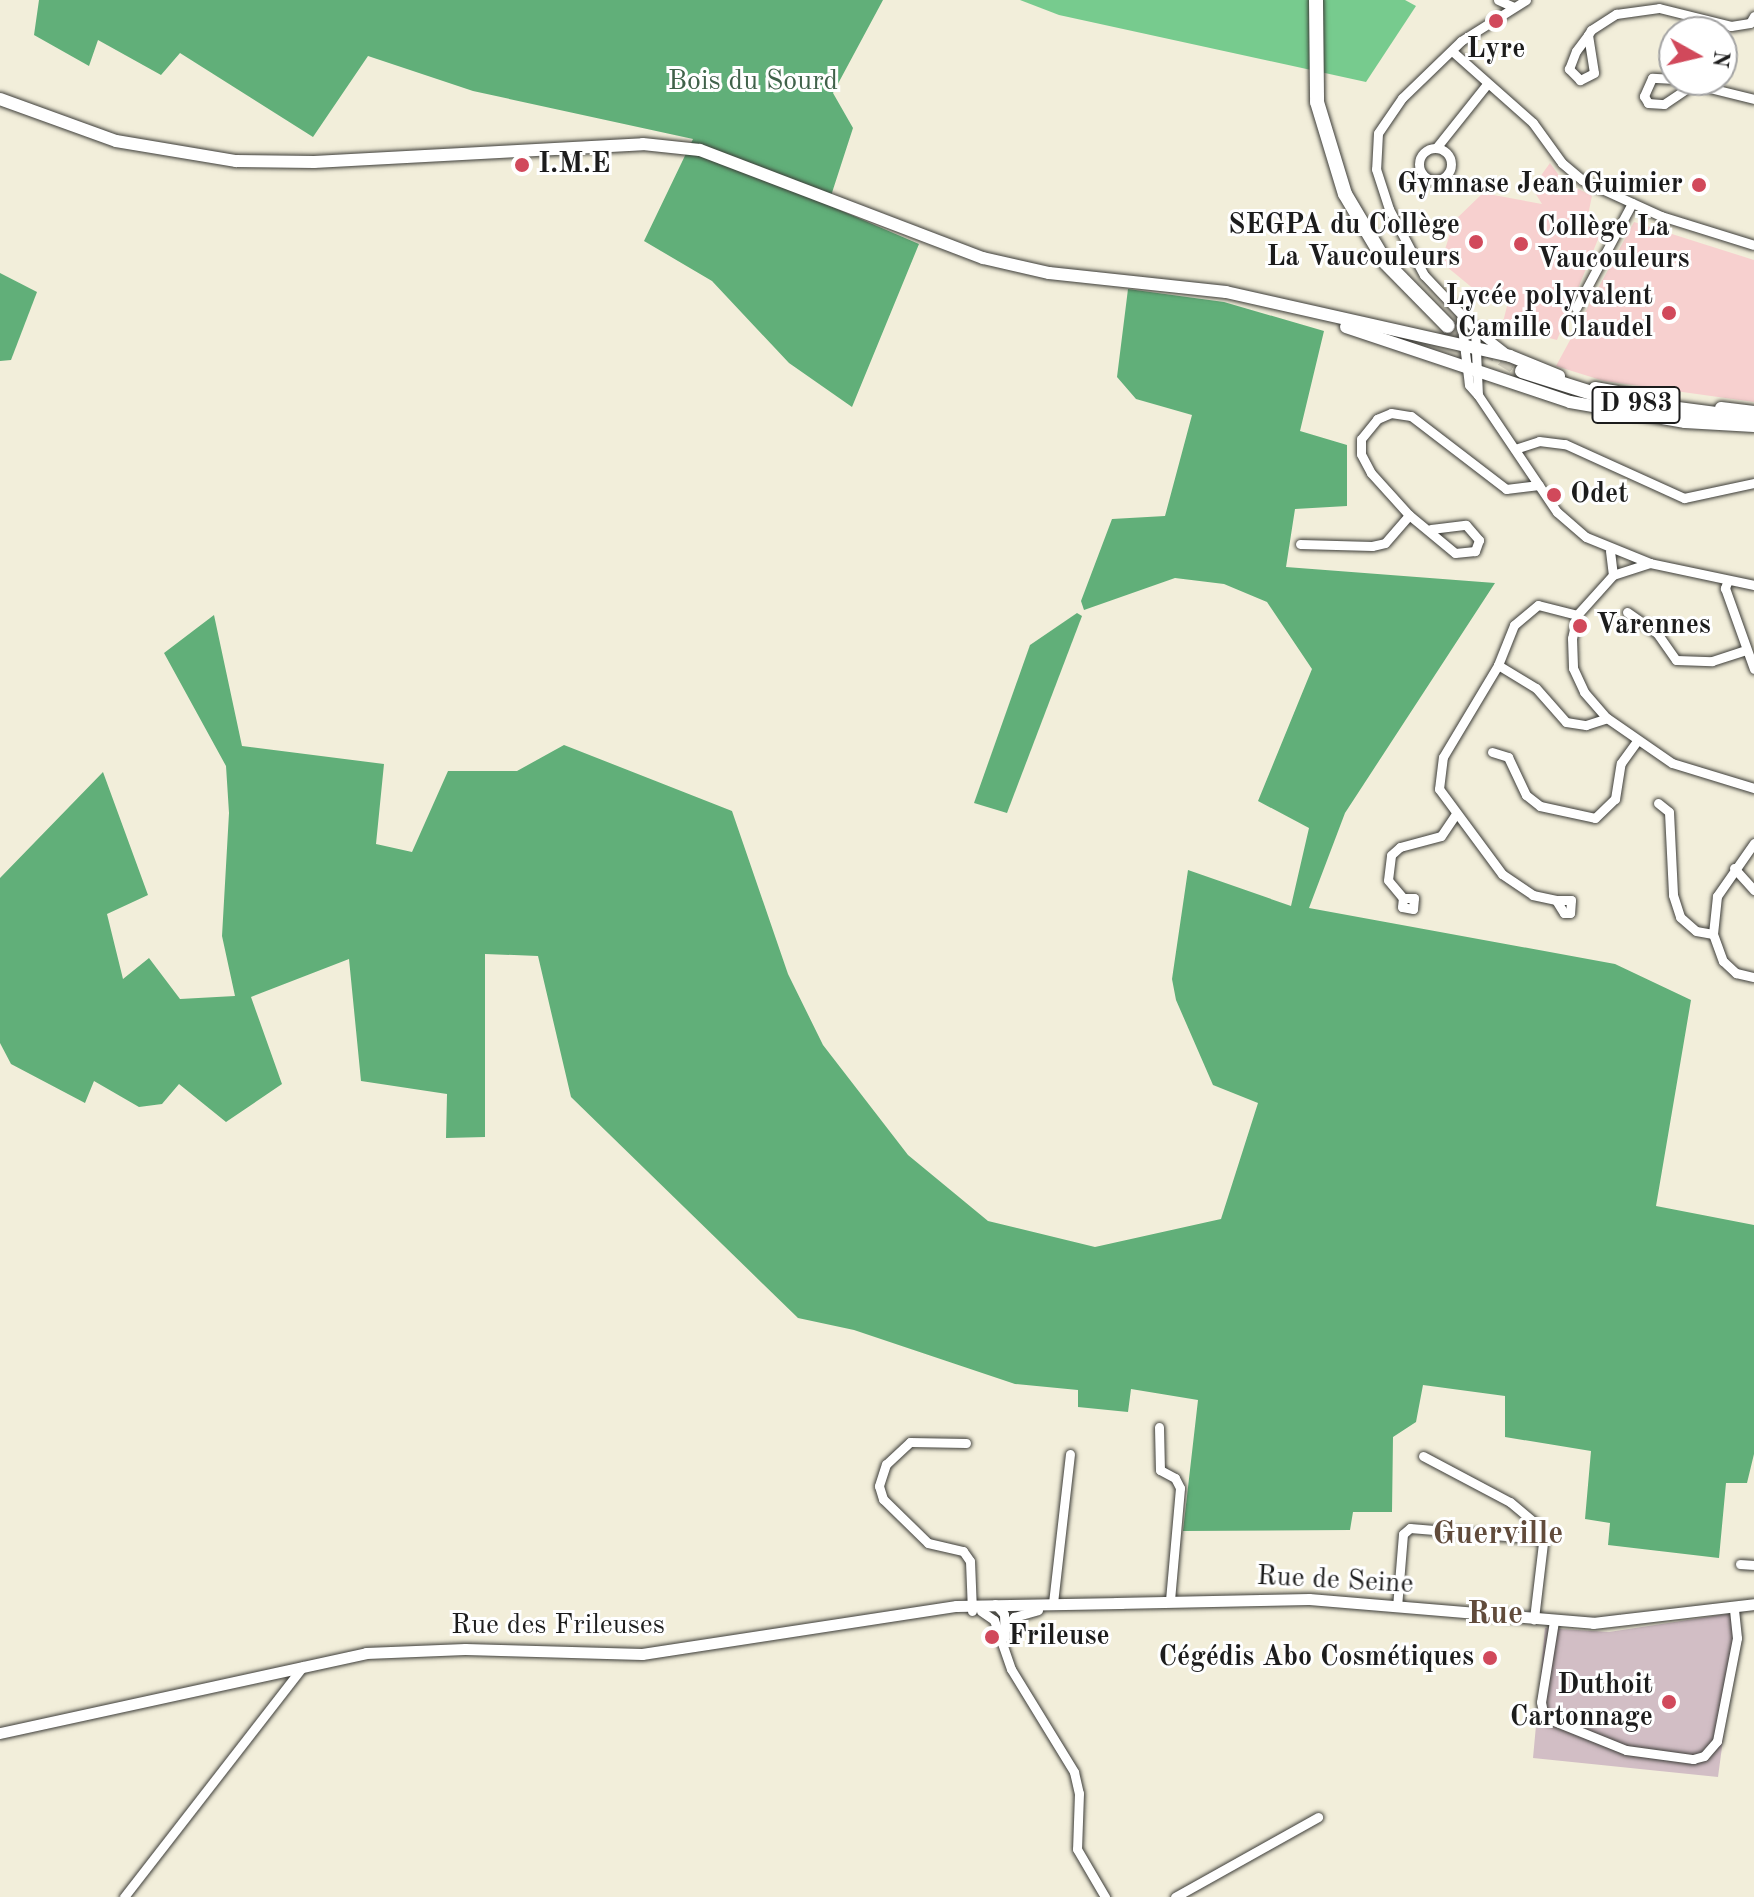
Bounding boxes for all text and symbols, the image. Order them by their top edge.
marker: Lyre [1487,12,1505,30]
north arrow [1658,16,1738,96]
place label: Lyre [1467,33,1525,67]
text: N [1708,49,1732,69]
park label: Bois du Sourd [668,65,838,99]
place label: I.M.E [538,148,610,182]
marker: I.M.E [513,156,531,174]
place label: Gymnase Jean Guimier [1397,168,1683,202]
marker: Gymnase Jean Guimier [1690,176,1708,194]
place label: SEGPA du Collège La Vaucouleurs [1228,209,1460,275]
place label: Collège La Vaucouleurs [1537,211,1690,277]
marker: SEGPA du Collège La Vaucouleurs [1467,233,1485,251]
marker: Collège La Vaucouleurs [1512,235,1530,253]
place label: Lycée polyvalent Camille Claudel [1445,280,1653,346]
marker: Lycée polyvalent Camille Claudel [1660,304,1678,322]
road number: D 983 [1590,383,1682,427]
place label: Odet [1570,478,1628,512]
marker: Odet [1545,486,1563,504]
place label: Varennes [1596,609,1711,643]
marker: Varennes [1571,617,1589,635]
district label: Guerville [1433,1516,1563,1554]
street label: Rue de Seine [1256,1560,1414,1602]
district label: Rue [1467,1596,1523,1634]
street label: Rue des Frileuses [451,1609,665,1643]
place label: Frileuse [1008,1620,1110,1654]
marker: Frileuse [983,1628,1001,1646]
place label: Cégédis Abo Cosmétiques [1158,1641,1474,1675]
marker: Cégédis Abo Cosmétiques [1481,1649,1499,1667]
place label: Duthoit Cartonnage [1510,1669,1653,1735]
marker: Duthoit Cartonnage [1660,1693,1678,1711]

